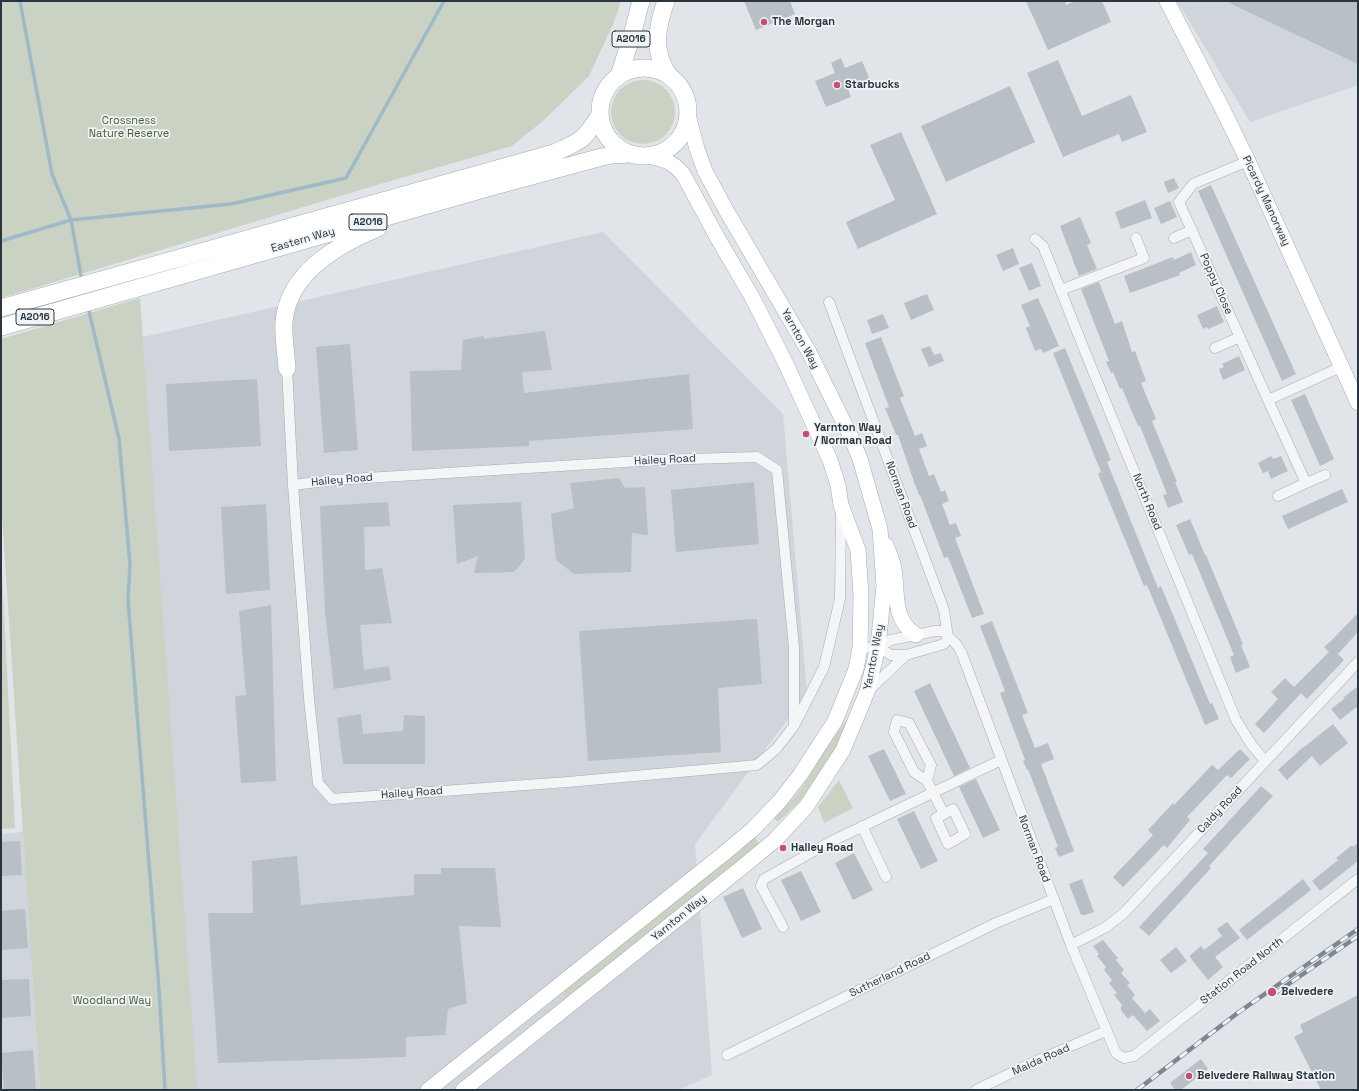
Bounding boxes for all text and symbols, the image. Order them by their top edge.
place label: The Morgan [772,15,835,29]
marker: The Morgan [759,17,769,27]
road number: A2016 [612,31,650,47]
place label: Starbucks [845,78,899,92]
marker: Starbucks [832,80,842,90]
park label: Crossness Nature Reserve [89,114,169,140]
street label: Picardy Manorway [1239,154,1293,248]
road number: A2016 [349,214,387,230]
street label: Eastern Way [270,225,336,255]
street label: Poppy Close [1197,251,1235,317]
street label: Yarnton Way [778,307,822,371]
road number: A2016 [16,309,54,325]
place label: Yarnton Way / Norman Road [814,421,892,447]
marker: Yarnton Way / Norman Road [801,429,811,439]
street label: Hailey Road [634,452,696,468]
street label: Norman Road [883,460,919,530]
street label: Hailey Road [311,471,373,489]
street label: North Road [1130,472,1164,532]
street label: Yarnton Way [861,623,887,691]
street label: Hailey Road [381,784,443,802]
street label: Caldy Road [1195,784,1245,836]
street label: Norman Road [1015,814,1053,884]
place label: Hailey Road [791,841,853,855]
marker: Hailey Road [778,843,788,853]
street label: Yarnton Way [649,892,709,944]
street label: Station Road North [1198,934,1286,1008]
street label: Sutherland Road [847,950,933,1000]
place label: Belvedere [1281,985,1334,999]
marker: Belvedere [1266,986,1278,998]
park label: Woodland Way [73,994,151,1008]
street label: Maida Road [1010,1041,1072,1079]
place label: Belvedere Railway Station [1197,1069,1335,1083]
marker: Belvedere Railway Station [1184,1071,1194,1081]

